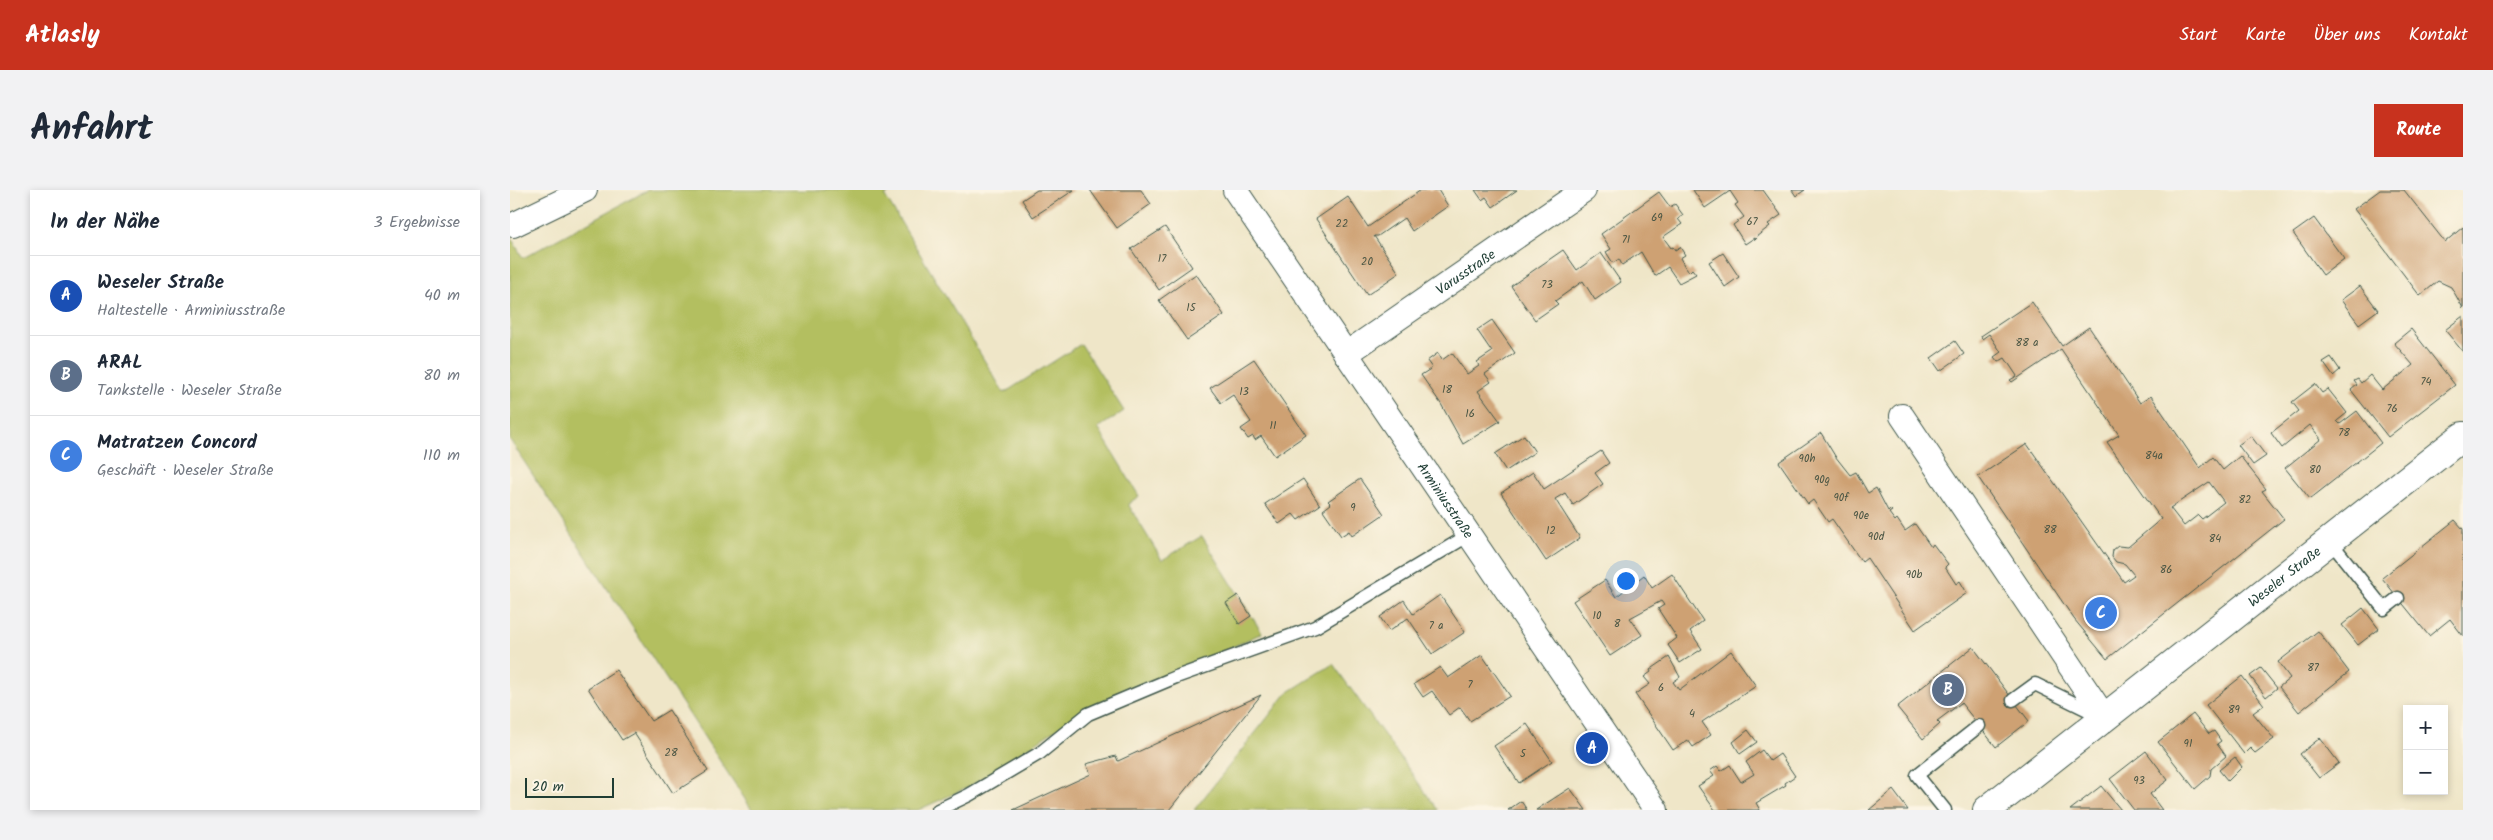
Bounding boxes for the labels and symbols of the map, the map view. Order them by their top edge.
house number: 69 [1651,209,1663,227]
house number: 67 [1746,213,1759,231]
house number: 22 [1336,215,1348,233]
house number: 71 [1622,231,1630,249]
street label: Varusstraße [1432,244,1501,301]
house number: 17 [1158,250,1167,268]
house number: 20 [1361,253,1373,271]
house number: 73 [1541,276,1553,294]
house number: 15 [1186,299,1197,317]
house number: 88 a [2016,334,2038,352]
house number: 74 [2420,373,2432,391]
house number: 18 [1442,381,1452,399]
house number: 13 [1239,383,1249,401]
house number: 76 [2386,400,2398,418]
house number: 16 [1465,405,1475,423]
house number: 11 [1270,417,1276,435]
house number: 78 [2338,424,2350,442]
house number: 84a [2145,447,2163,465]
house number: 90h [1799,450,1815,468]
street label: Arminiusstraße [1411,458,1479,544]
house number: 80 [2309,461,2322,479]
house number: 90g [1814,471,1830,489]
house number: 90f [1833,489,1850,507]
house number: 82 [2238,491,2252,509]
house number: 9 [1350,499,1356,517]
house number: 90e [1853,507,1869,525]
house number: 88 [2043,521,2057,539]
house number: 12 [1546,522,1556,540]
house number: 90d [1868,528,1885,546]
house number: 84 [2209,530,2221,548]
street label: Weseler Straße [2243,541,2327,613]
house number: 86 [2160,561,2172,579]
house number: 90b [1906,566,1923,584]
your location [1613,568,1639,594]
pin: C [2085,594,2117,632]
house number: 10 [1593,607,1602,625]
house number: 8 [1614,615,1621,633]
house number: 7 a [1429,617,1443,635]
house number: 87 [2307,659,2320,677]
pin: B [1932,671,1964,709]
house number: 7 [1467,676,1473,694]
house number: 6 [1658,679,1664,697]
house number: 89 [2228,701,2241,719]
house number: 4 [1689,705,1695,723]
pin: A [1576,729,1608,767]
house number: 91 [2184,735,2192,753]
house number: 28 [664,744,678,762]
house number: 5 [1520,745,1527,763]
house number: 93 [2133,772,2145,790]
scale bar [525,775,614,798]

